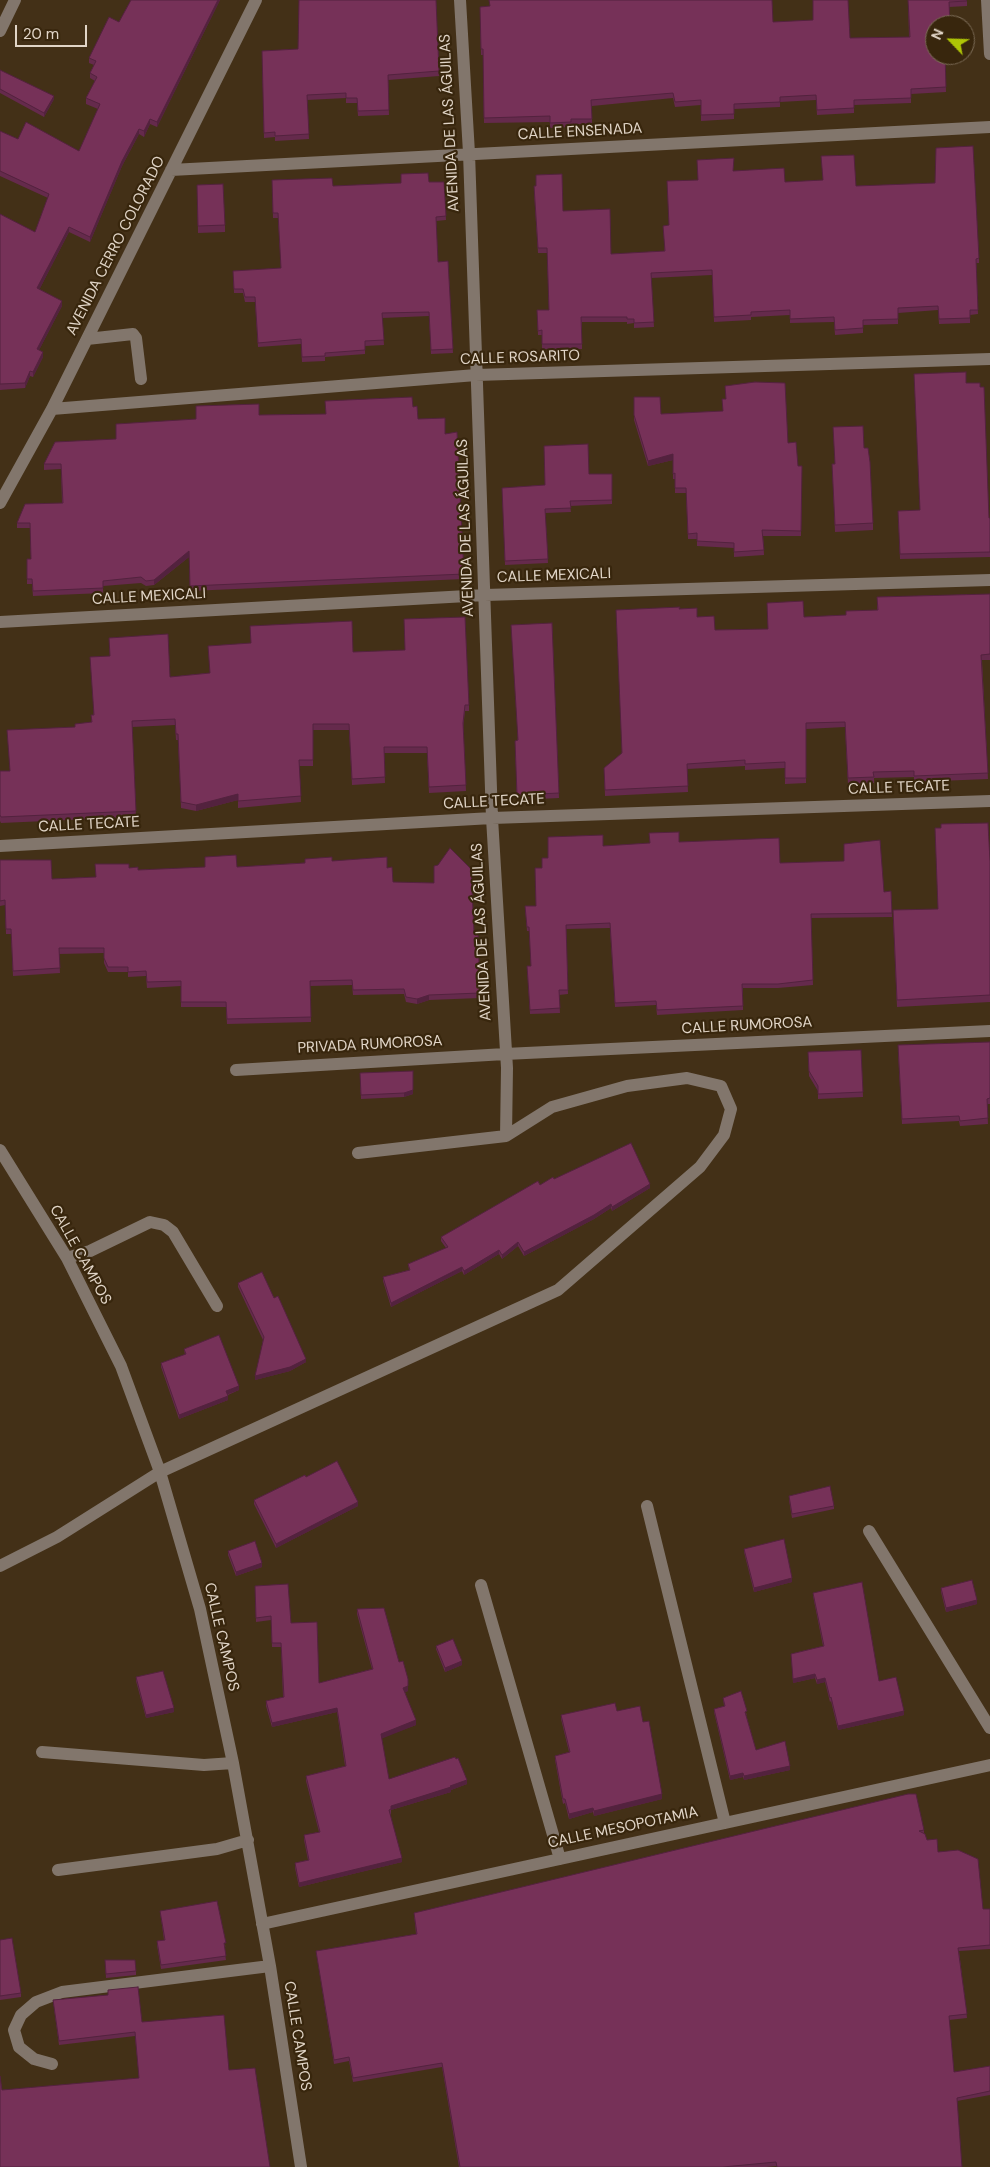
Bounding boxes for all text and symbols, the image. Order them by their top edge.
scale bar [18,15,90,47]
north arrow [925,15,975,65]
text: 20 m [23,24,59,44]
text: N [927,26,948,43]
street label: AVENIDA DE LAS ÁGUILAS [436,33,464,213]
street label: CALLE ENSENADA [517,120,643,144]
street label: AVENIDA CERRO COLORADO [63,153,169,339]
street label: CALLE ROSARITO [460,347,580,369]
street label: AVENIDA DE LAS ÁGUILAS [454,439,478,617]
street label: CALLE MEXICALI [497,565,611,587]
street label: CALLE MEXICALI [91,585,207,609]
street label: CALLE TECATE [848,777,950,799]
street label: CALLE TECATE [443,790,545,814]
street label: CALLE TECATE [38,813,140,837]
street label: AVENIDA DE LAS ÁGUILAS [468,842,496,1022]
street label: CALLE RUMOROSA [681,1014,813,1038]
street label: PRIVADA RUMOROSA [297,1032,443,1058]
street label: CALLE CAMPOS [45,1202,115,1308]
street label: CALLE CAMPOS [200,1581,242,1693]
street label: CALLE MESOPOTAMIA [546,1803,700,1853]
street label: CALLE CAMPOS [279,1980,315,2092]

